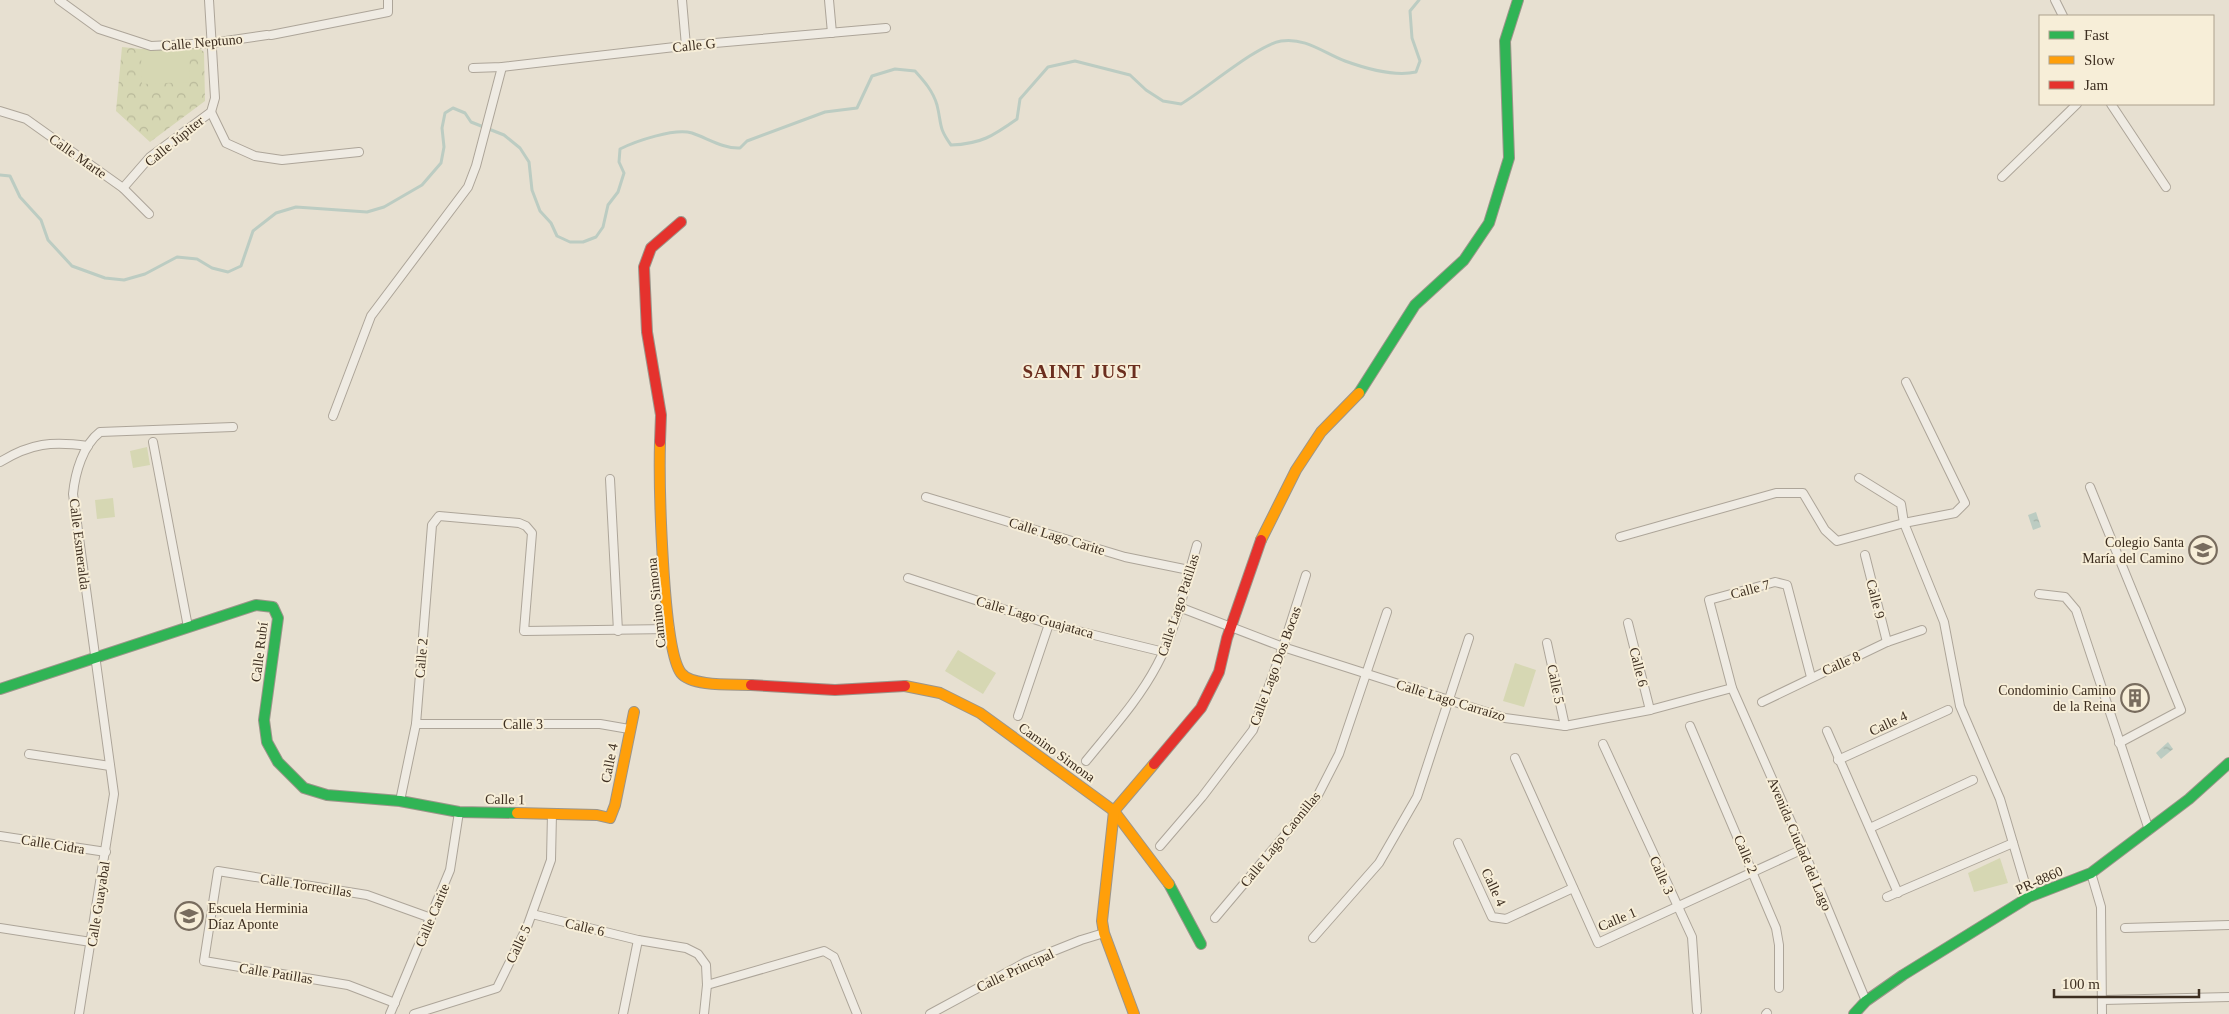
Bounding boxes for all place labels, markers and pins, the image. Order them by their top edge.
place label: Colegio Santa María del Camino [2082,535,2185,566]
school or university icon: Colegio Santa María del Camino [2188,535,2218,565]
place label: Condominio Camino de la Reina [1998,683,2117,714]
building icon: Condominio Camino de la Reina [2120,683,2150,713]
school or university icon: Escuela Herminia Díaz Aponte [174,901,204,931]
place label: Escuela Herminia Díaz Aponte [208,901,309,932]

